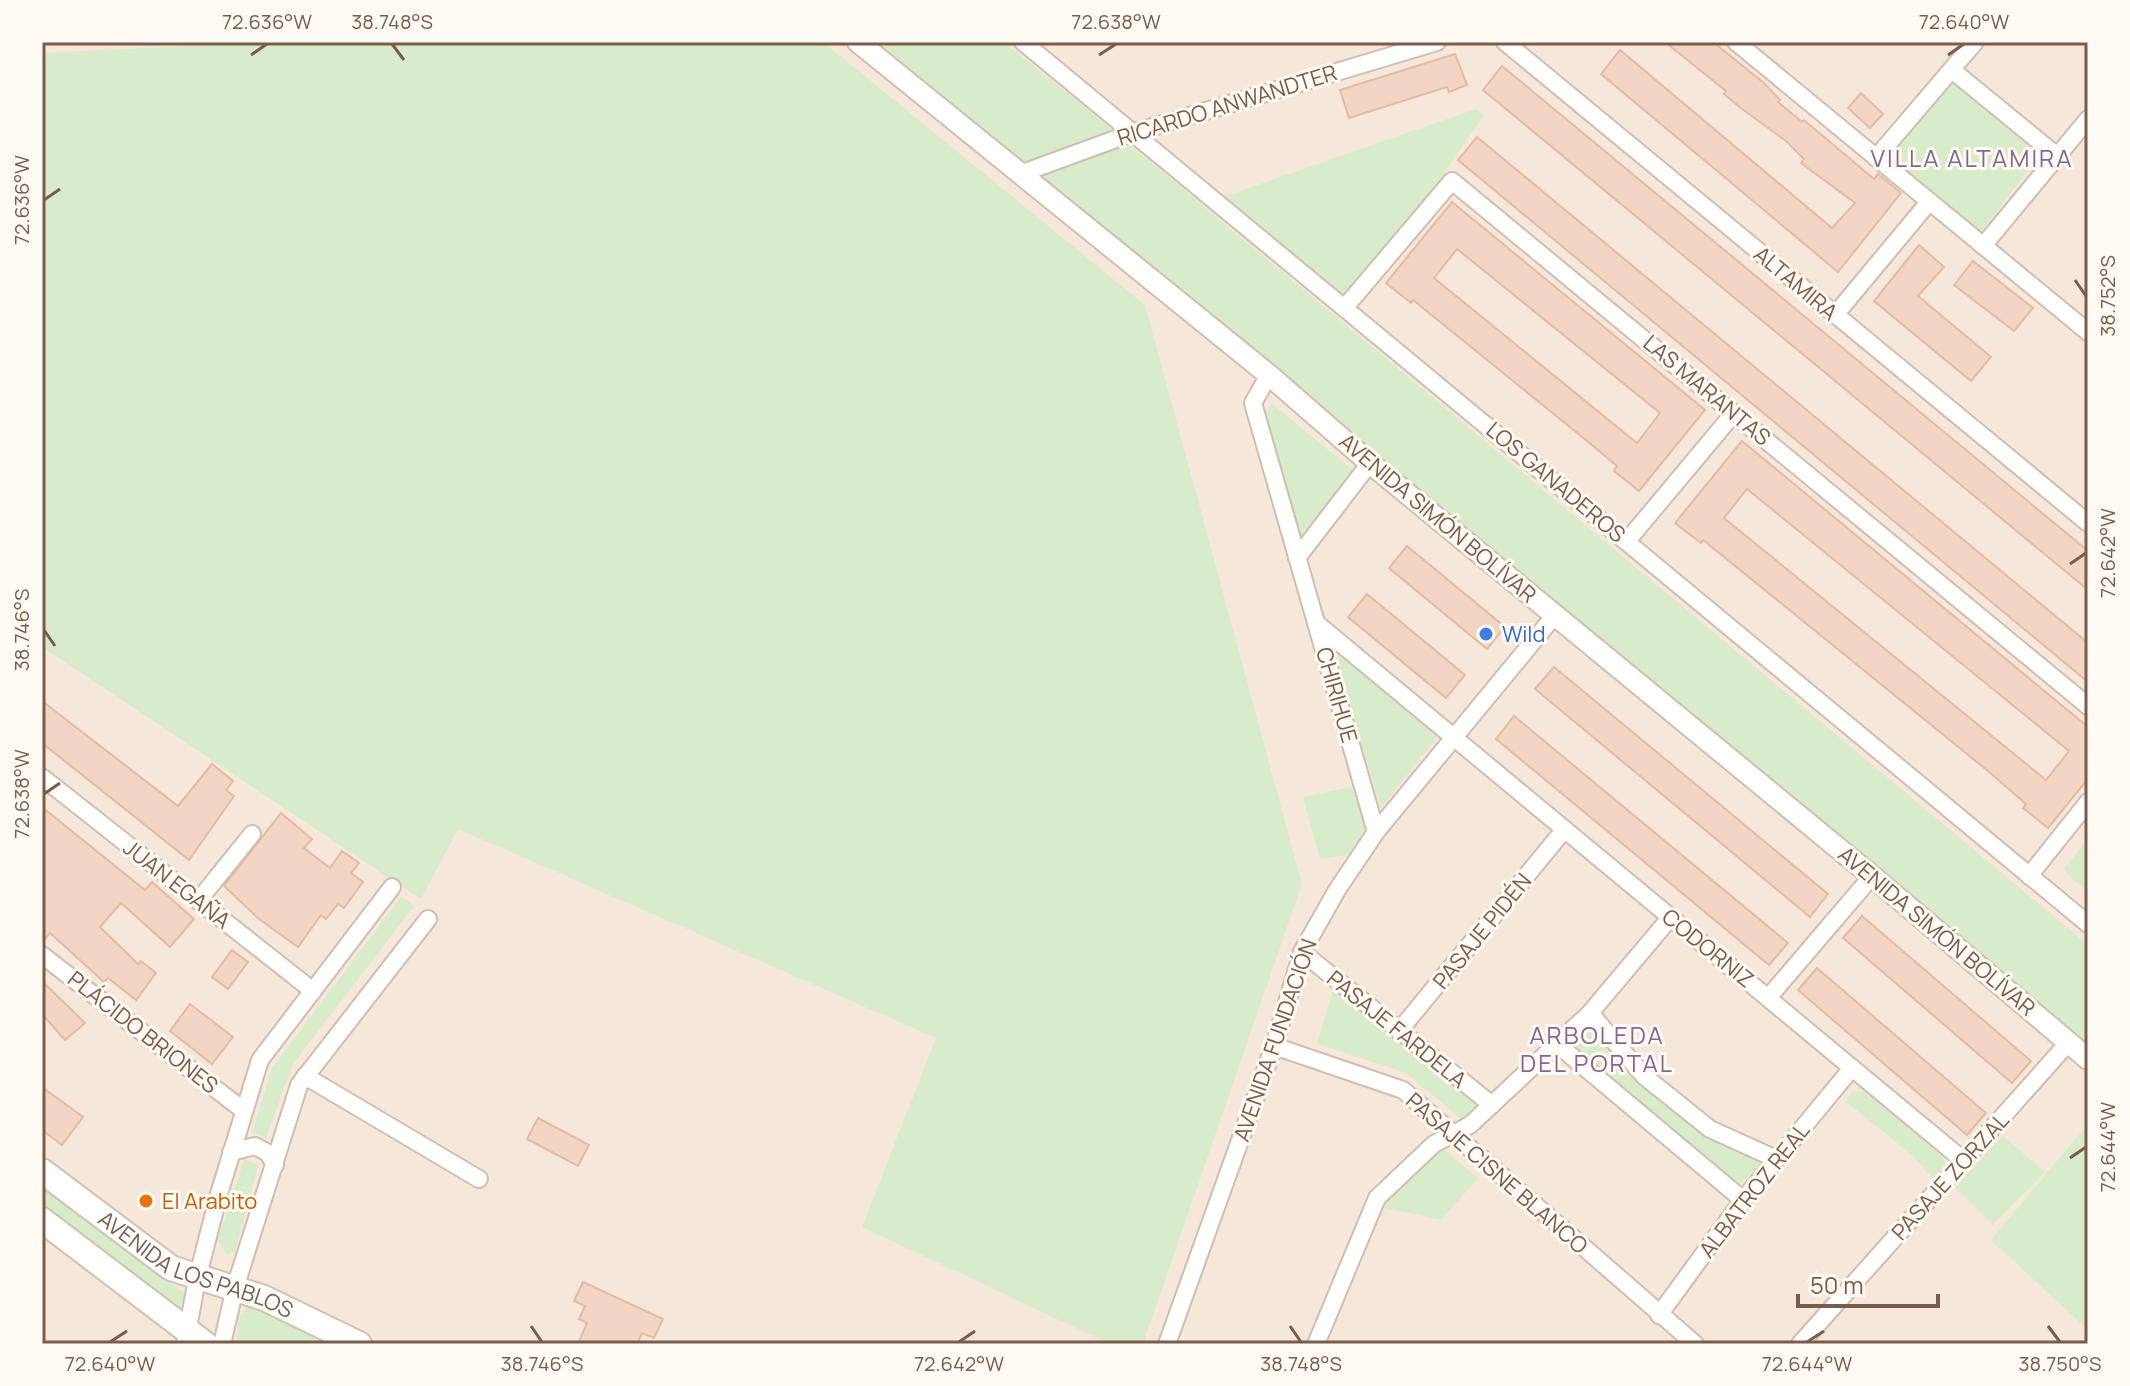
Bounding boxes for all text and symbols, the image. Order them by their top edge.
text: 72.636°W [222,8,312,35]
text: 38.748°S [351,8,433,35]
text: 72.638°W [1071,8,1161,35]
text: 72.640°W [1919,8,2010,35]
street label: RICARDO ANWANDTER [1114,57,1340,153]
district label: VILLA ALTAMIRA [1871,141,2073,174]
text: 72.636°W [8,155,35,245]
street label: ALTAMIRA [1748,239,1844,327]
text: 38.752°S [2094,255,2121,337]
street label: LAS MARANTAS [1637,328,1777,452]
street label: LOS GANADEROS [1480,415,1632,549]
street label: AVENIDA SIMÓN BOLÍVAR [1333,426,1543,610]
text: 72.642°W [2094,508,2121,598]
text: 38.746°S [8,589,35,671]
place label: Wild [1502,619,1545,649]
marker: Wild [1477,625,1495,643]
street label: CHIRIHUE [1309,644,1365,746]
text: 72.638°W [8,749,35,839]
street label: JUAN EGAÑA [117,833,237,935]
street label: AVENIDA SIMÓN BOLÍVAR [1832,839,2042,1023]
street label: PASAJE PIDÉN [1426,867,1538,995]
street label: CODORNIZ [1656,902,1760,994]
street label: AVENIDA FUNDACIÓN [1226,935,1324,1145]
street label: PASAJE FARDELA [1321,963,1473,1095]
street label: PLÁCIDO BRIONES [62,964,224,1100]
district label: ARBOLEDA DEL PORTAL [1520,1018,1674,1079]
street label: PASAJE CISNE BLANCO [1400,1086,1594,1261]
text: 72.644°W [2094,1102,2121,1192]
street label: PASAJE ZORZAL [1885,1106,2015,1246]
street label: ALBATROZ REAL [1692,1116,1816,1264]
place label: El Arabito [162,1186,257,1216]
marker: El Arabito [137,1192,155,1210]
street label: AVENIDA LOS PABLOS [92,1204,298,1325]
scale bar [1798,1258,1938,1308]
text: 50 m [1810,1268,1864,1301]
text: 72.640°W [65,1350,156,1377]
text: 38.746°S [501,1350,583,1377]
text: 72.642°W [914,1350,1004,1377]
text: 38.748°S [1260,1350,1342,1377]
text: 72.644°W [1762,1350,1852,1377]
text: 38.750°S [2019,1350,2101,1377]

